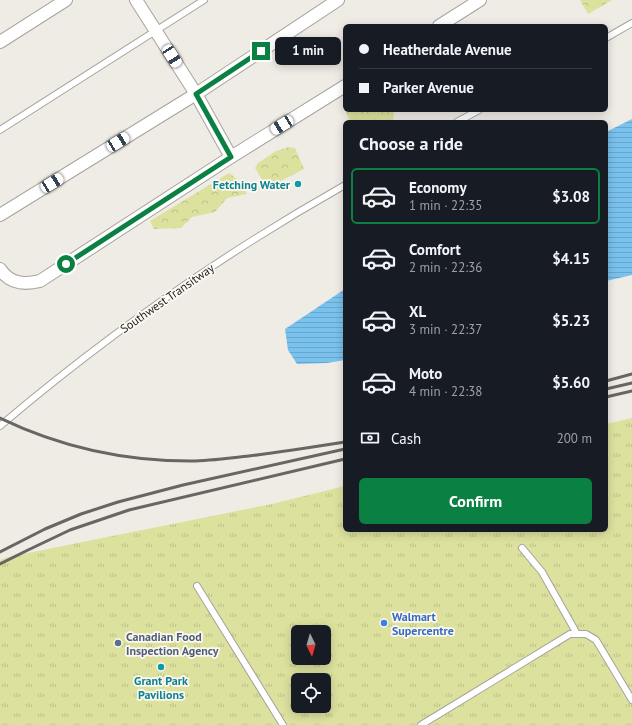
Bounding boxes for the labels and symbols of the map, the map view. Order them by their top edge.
callout: 1 min [275,37,341,65]
route end [252,42,270,60]
car [160,43,184,69]
car [269,114,295,136]
car [105,131,131,153]
car [39,172,65,194]
place label: Fetching Water [213,177,291,192]
marker: Fetching Water [293,179,303,189]
route start [57,255,75,273]
street label: Southwest Transitway [117,260,217,336]
place label: Walmart Supercentre [392,609,454,638]
marker: Walmart Supercentre [379,618,389,628]
north arrow [291,625,331,665]
place label: Canadian Food Inspection Agency [126,629,219,658]
marker: Canadian Food Inspection Agency [113,638,123,648]
marker: Grant Park Pavilions [156,662,166,672]
place label: Grant Park Pavilions [134,673,188,702]

